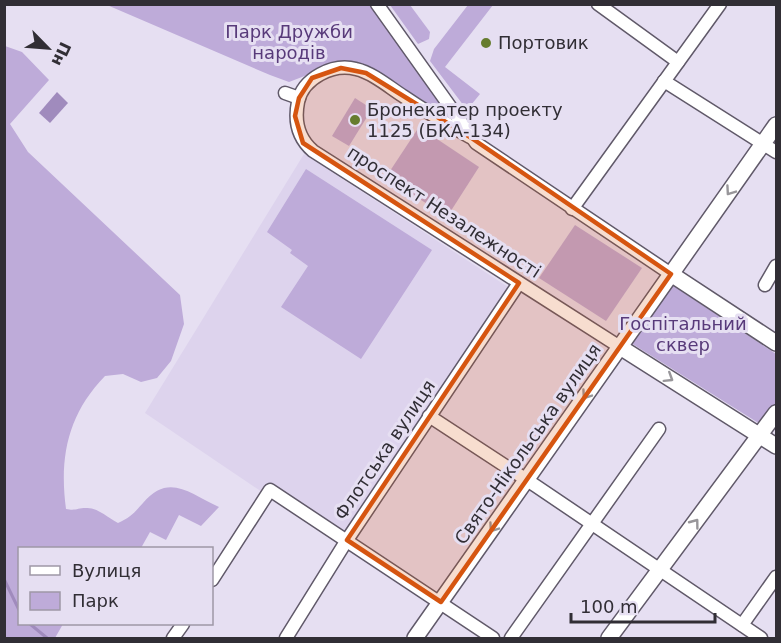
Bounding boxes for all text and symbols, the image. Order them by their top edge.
north arrow [18,18,78,78]
park label: Парк Дружби народів [225,21,353,63]
place label: Портовик [498,32,589,53]
marker: Портовик [479,36,493,50]
text: Пн [47,39,75,69]
place label: Бронекатер проекту 1125 (БКА-134) [367,99,563,141]
marker: Бронекатер проекту 1125 (БКА-134) [348,113,362,127]
street label: проспект Незалежності [344,141,545,282]
one-way arrow [726,185,737,196]
park label: Госпітальний сквер [619,313,747,355]
street label: Свято-Нікольська вулиця [450,339,605,548]
one-way arrow [662,371,673,382]
street label: Флотська вулиця [330,376,439,524]
one-way arrow [582,389,593,400]
one-way arrow [688,518,699,529]
one-way arrow [489,521,500,532]
legend [18,547,213,625]
text: Вулиця [72,560,141,581]
scale bar [571,586,715,624]
text: Парк [72,590,119,611]
text: 100 m [580,596,638,617]

